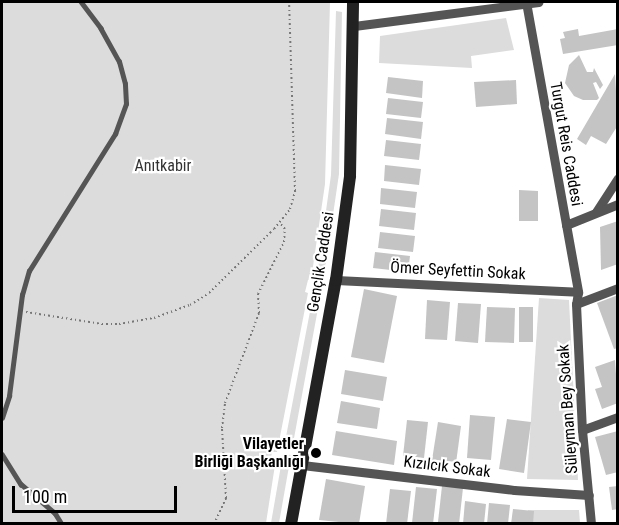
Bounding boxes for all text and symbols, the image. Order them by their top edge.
street label: Turgut Reis Caddesi [546,80,586,208]
park label: Anıtkabir [135,156,191,176]
street label: Gençlik Caddesi [304,210,338,314]
street label: Ömer Seyfettin Sokak [390,258,526,284]
street label: Süleyman Bey Sokak [554,344,582,474]
place label: Vilayetler Birliği Başkanlığı [195,434,304,472]
marker: Vilayetler Birliği Başkanlığı [309,446,323,460]
street label: Kızılcık Sokak [402,452,492,482]
scale bar [15,474,180,512]
text: 100 m [23,486,67,507]

